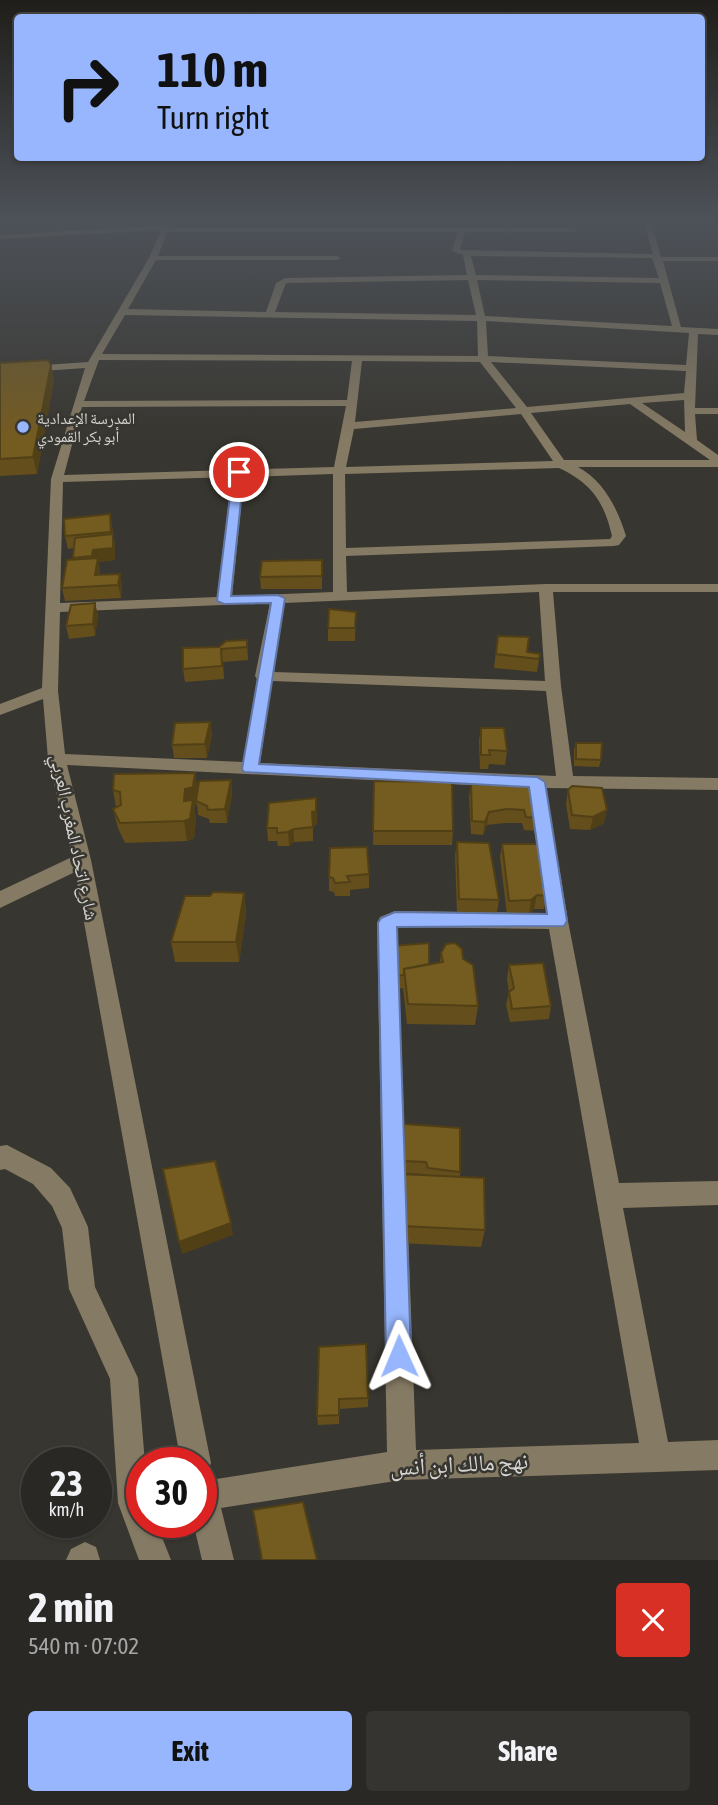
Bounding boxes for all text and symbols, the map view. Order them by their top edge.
text: 110 m [157,41,268,97]
icon: right [42,42,133,133]
text: Turn right [157,99,270,136]
place label: المدرسة الإعدادية أبو بكر القمودي [37,409,135,449]
marker: المدرسة الإعدادية أبو بكر القمودي [15,419,31,435]
pin [209,442,269,502]
icon: arrive [220,453,258,491]
street label: شارع اتحاد المغرب العربي [42,752,103,923]
position arrow [362,1319,436,1393]
speed limit sign: 30 [126,1447,217,1538]
street label: نهج مالك ابن أنس [389,1447,529,1483]
text: 23 [50,1463,83,1503]
text: km/h [49,1499,84,1520]
text: 2 min [28,1583,114,1631]
button: close [616,1583,690,1657]
text: 540 m · 07:02 [28,1633,139,1659]
button: Exit [28,1711,352,1791]
button: Share [366,1711,690,1791]

